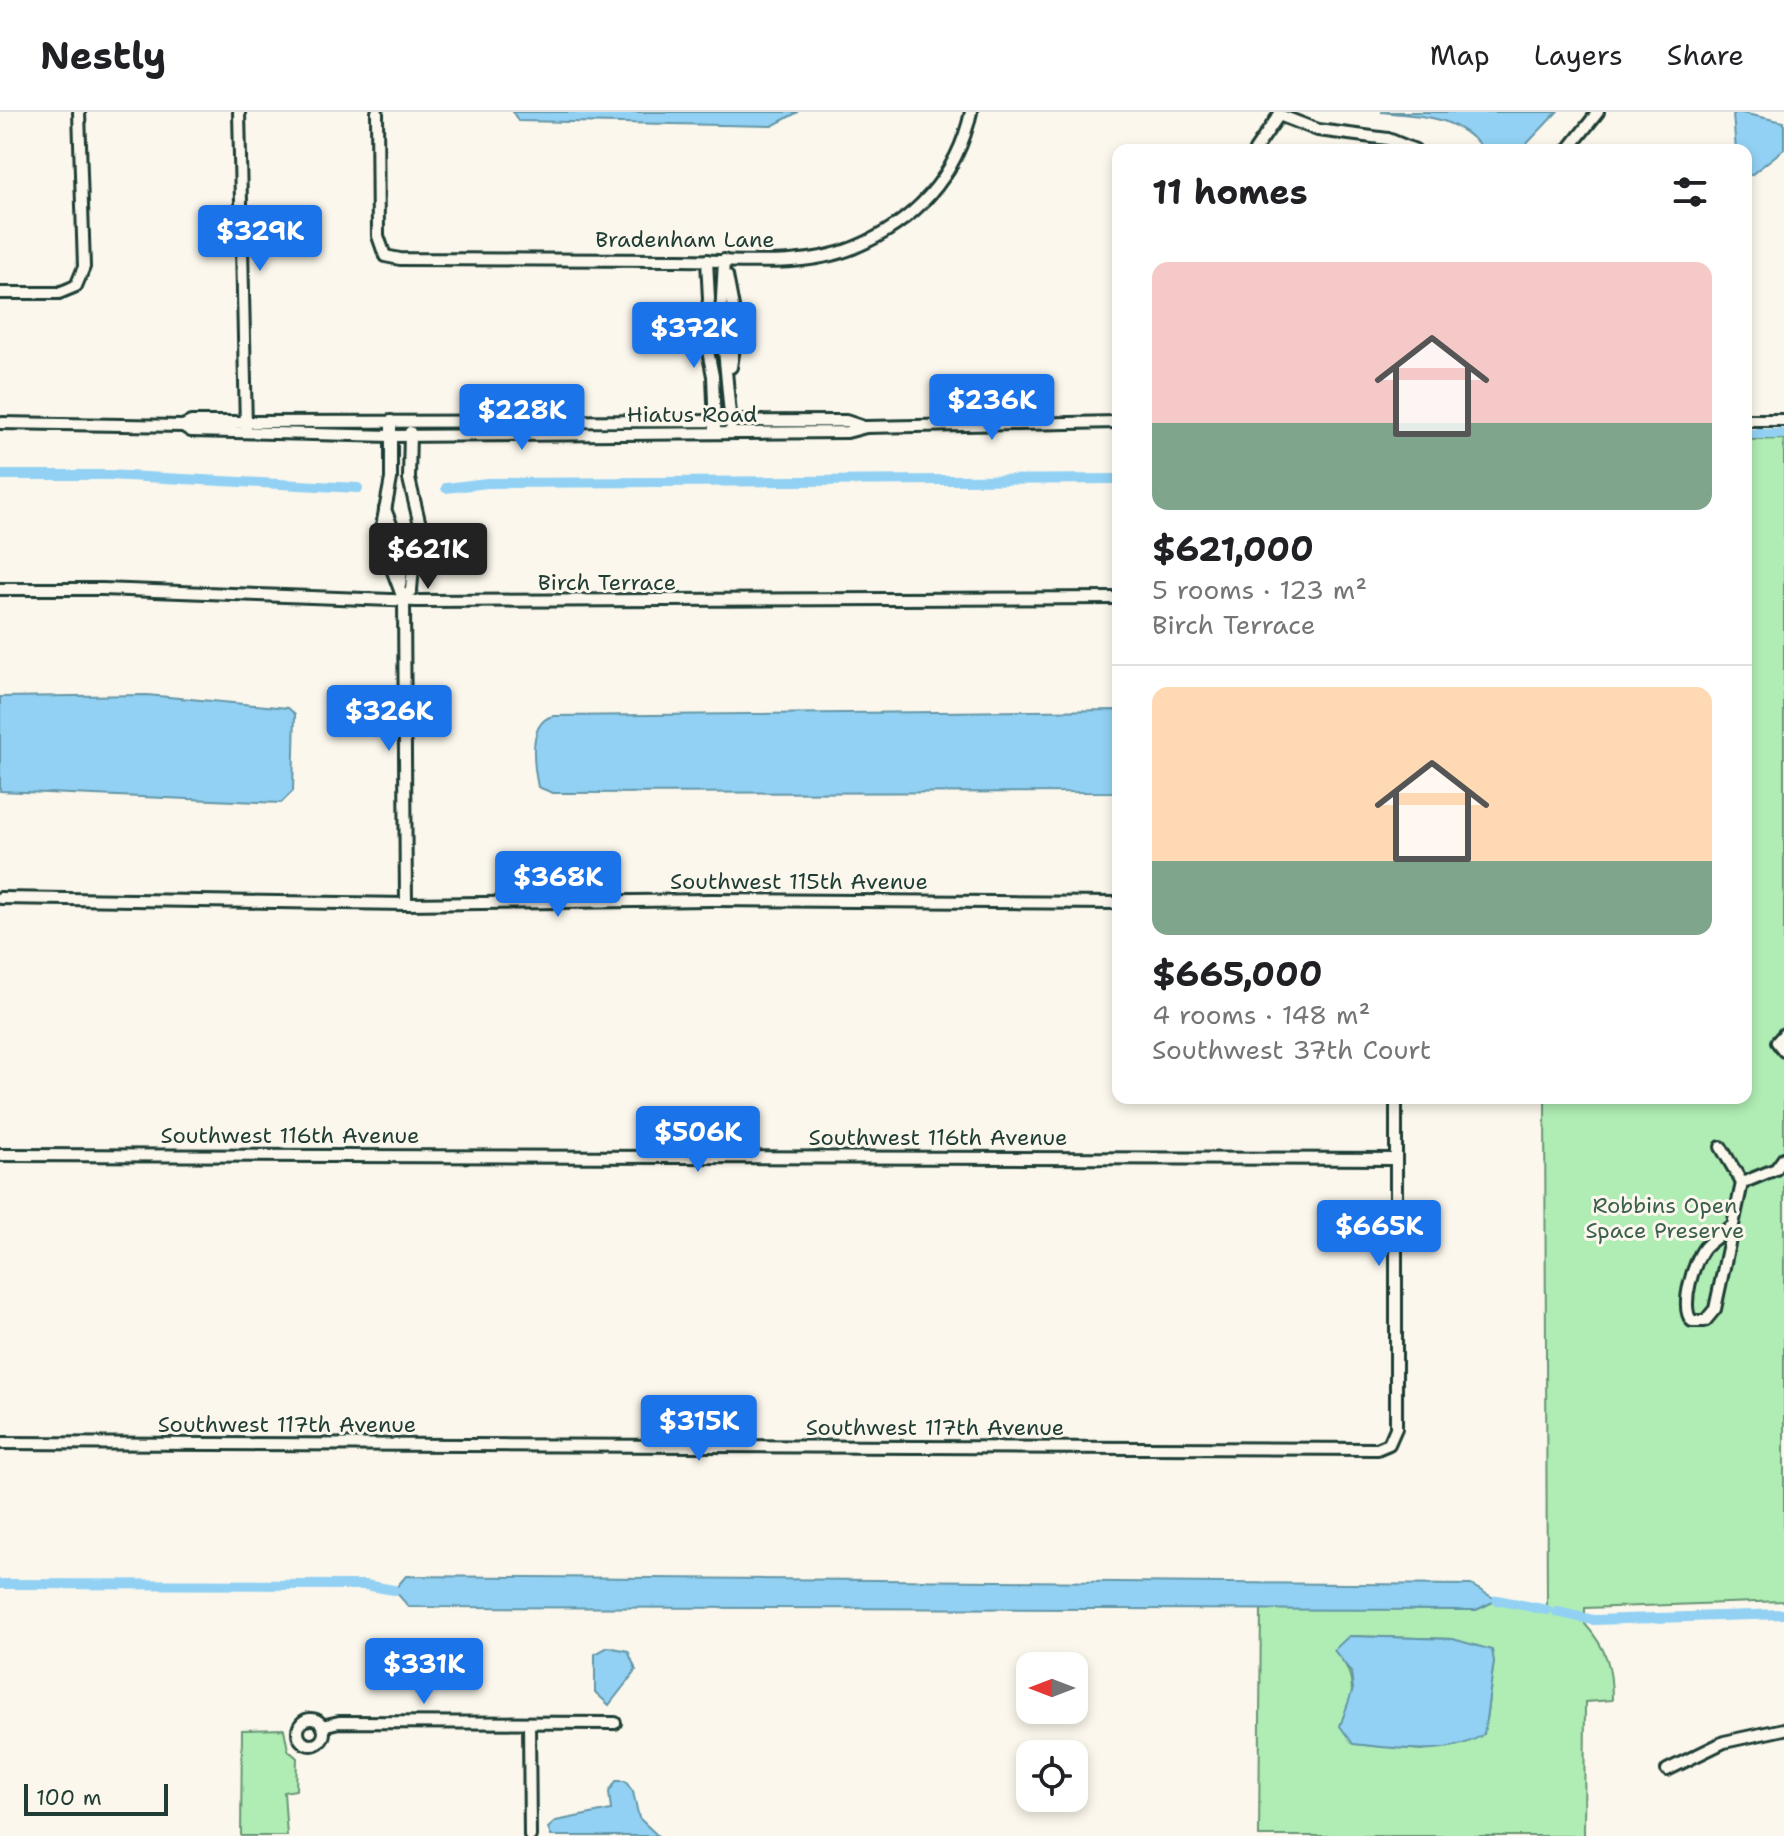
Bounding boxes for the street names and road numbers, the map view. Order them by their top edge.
street label: Bradenham Lane [595,225,775,254]
street label: Hiatus Road [627,400,757,429]
street label: Birch Terrace [538,568,676,597]
street label: Southwest 115th Avenue [670,867,928,896]
street label: Southwest 116th Avenue [161,1121,419,1150]
street label: Southwest 116th Avenue [809,1123,1067,1152]
street label: Southwest 117th Avenue [158,1410,416,1439]
street label: Southwest 117th Avenue [806,1413,1064,1442]

